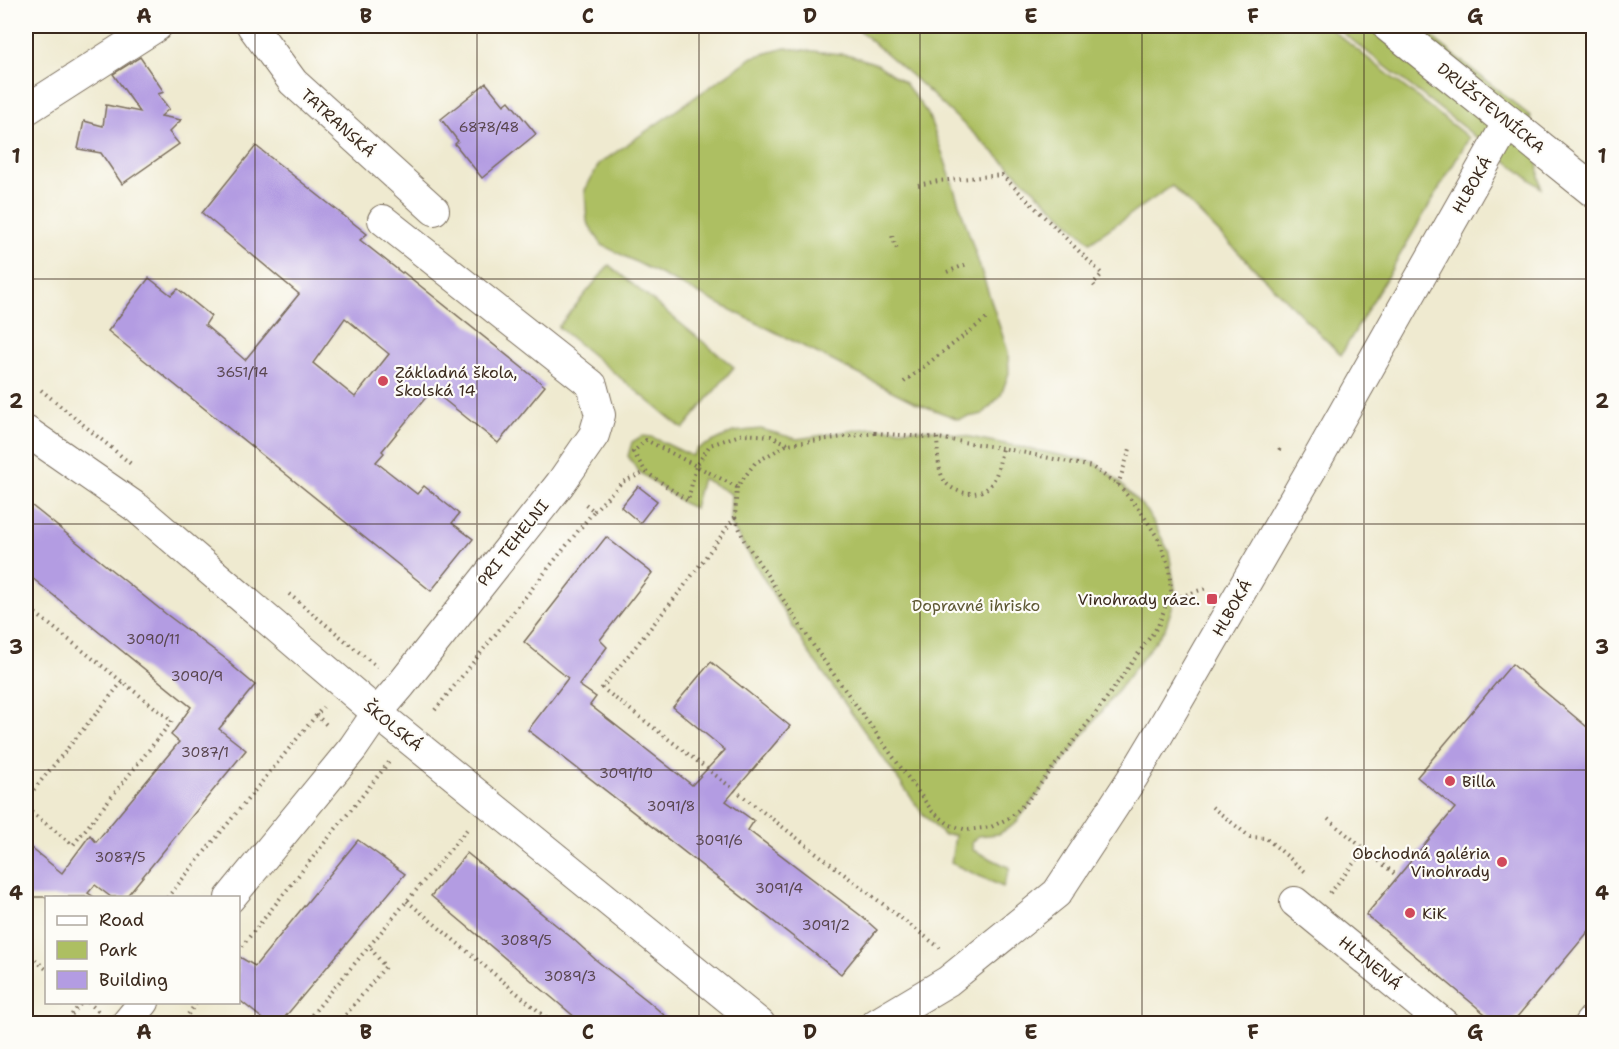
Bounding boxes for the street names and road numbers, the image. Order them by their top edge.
street label: DRUŽSTEVNÍCKA [1433,58,1549,158]
street label: TATRANSKÁ [296,84,380,162]
street label: HLBOKÁ [1447,153,1497,217]
street label: PRI TEHELNI [473,495,554,591]
street label: HLBOKÁ [1207,576,1257,640]
street label: ŠKOLSKÁ [360,696,426,756]
street label: HLINENÁ [1334,931,1406,995]

